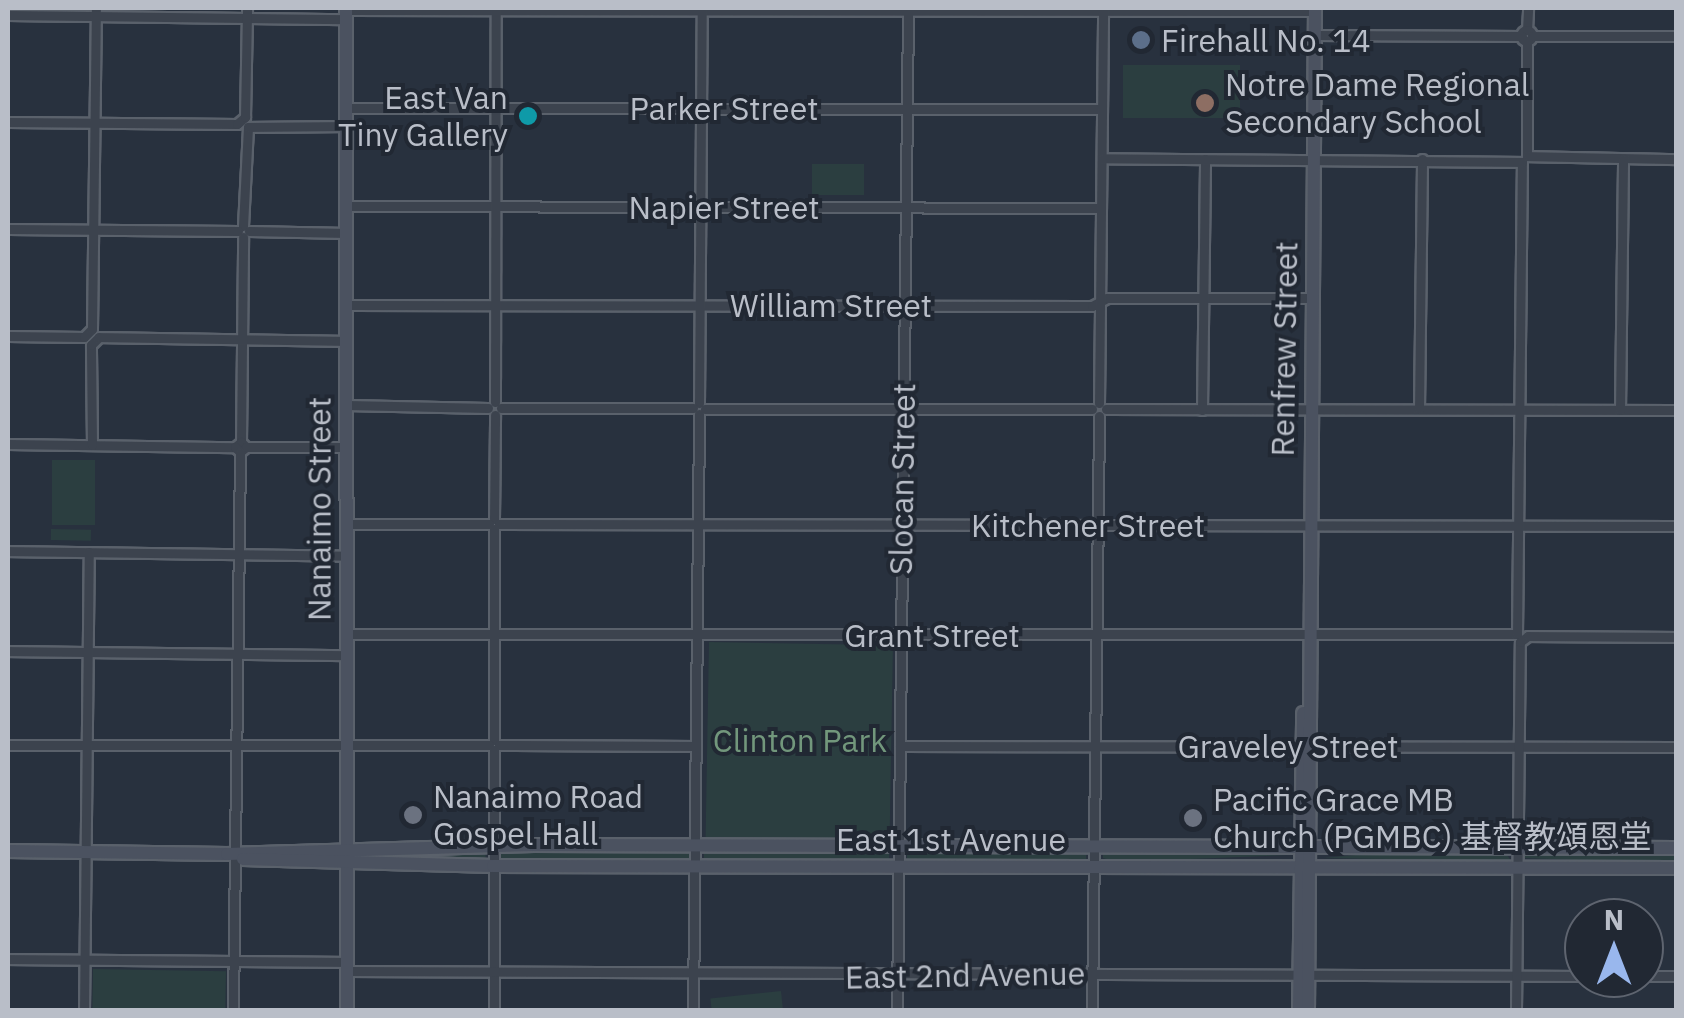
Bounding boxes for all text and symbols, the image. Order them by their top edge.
place label: Firehall No. 14 [1161,21,1371,59]
marker: Firehall No. 14 [1130,29,1152,51]
place label: Notre Dame Regional Secondary School [1225,66,1529,141]
place label: East Van Tiny Gallery [338,79,508,154]
street label: Parker Street [630,89,818,127]
marker: Notre Dame Regional Secondary School [1194,92,1216,114]
marker: East Van Tiny Gallery [517,105,539,127]
street label: Napier Street [629,188,819,226]
street label: Renfrew Street [1263,241,1305,457]
street label: William Street [730,286,932,324]
street label: Slocan Street [881,383,923,575]
street label: Nanaimo Street [300,397,338,621]
street label: Kitchener Street [971,506,1205,544]
street label: Grant Street [844,616,1020,654]
park label: Clinton Park [713,721,887,759]
street label: Graveley Street [1177,727,1399,765]
place label: Nanaimo Road Gospel Hall [433,778,643,853]
place label: Pacific Grace MB Church (PGMBC) 基督教頌恩堂 [1213,781,1652,856]
marker: Nanaimo Road Gospel Hall [402,804,424,826]
marker: Pacific Grace MB Church (PGMBC) 基督教頌恩堂 [1182,807,1204,829]
street label: East 1st Avenue [836,820,1066,858]
north arrow [1564,898,1664,998]
text: N [1604,901,1624,938]
street label: East 2nd Avenue [845,954,1085,996]

